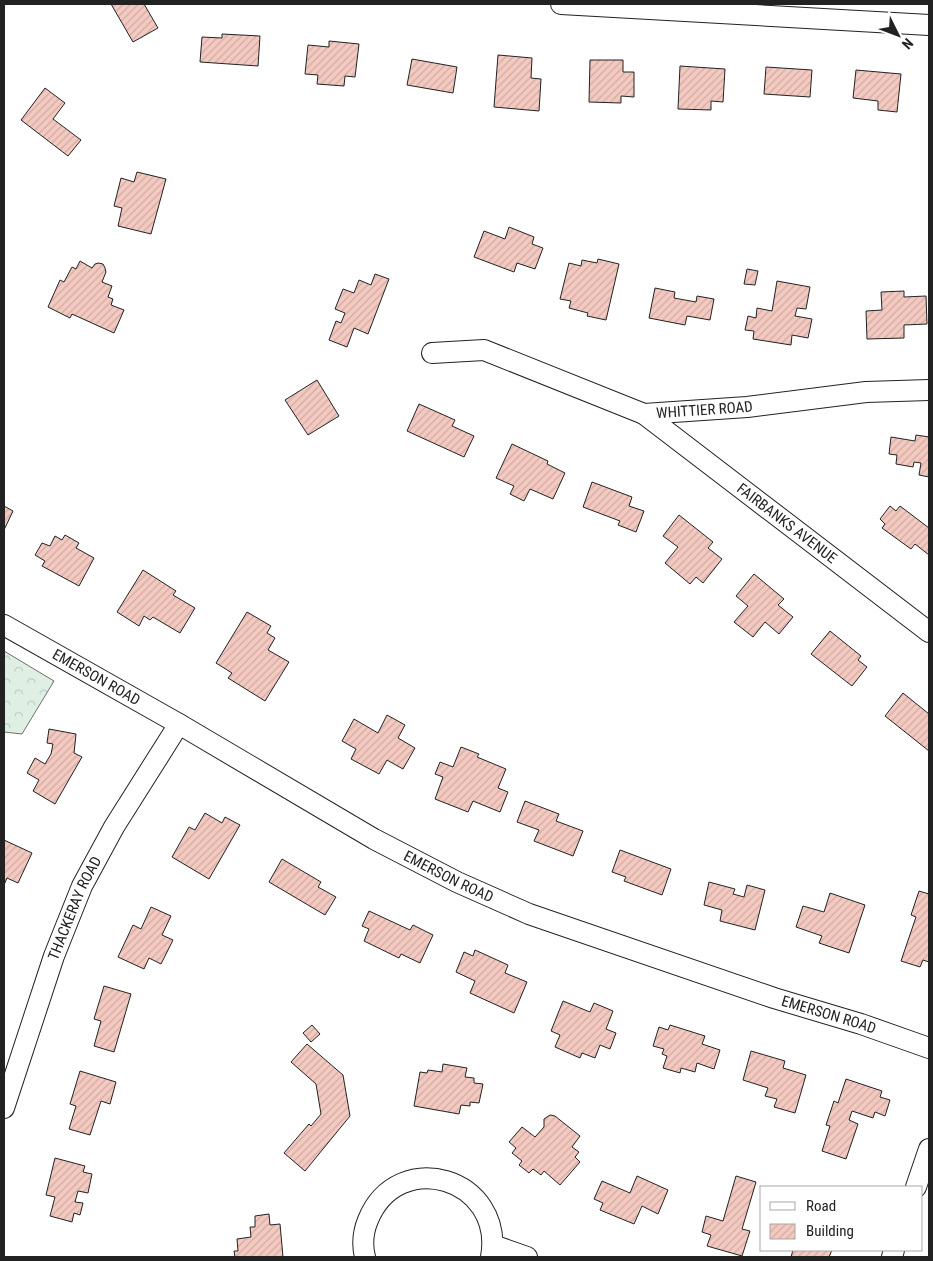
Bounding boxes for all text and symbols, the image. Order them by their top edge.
north arrow [873,10,923,60]
text: N [899,35,916,52]
street label: WHITTIER ROAD [656,397,754,422]
street label: FAIRBANKS AVENUE [733,479,841,567]
street label: EMERSON ROAD [49,645,143,709]
street label: EMERSON ROAD [401,847,496,906]
street label: THACKERAY ROAD [44,853,105,963]
street label: EMERSON ROAD [779,992,879,1038]
legend [760,1186,923,1251]
text: Road [806,1197,836,1215]
text: Building [806,1222,854,1240]

